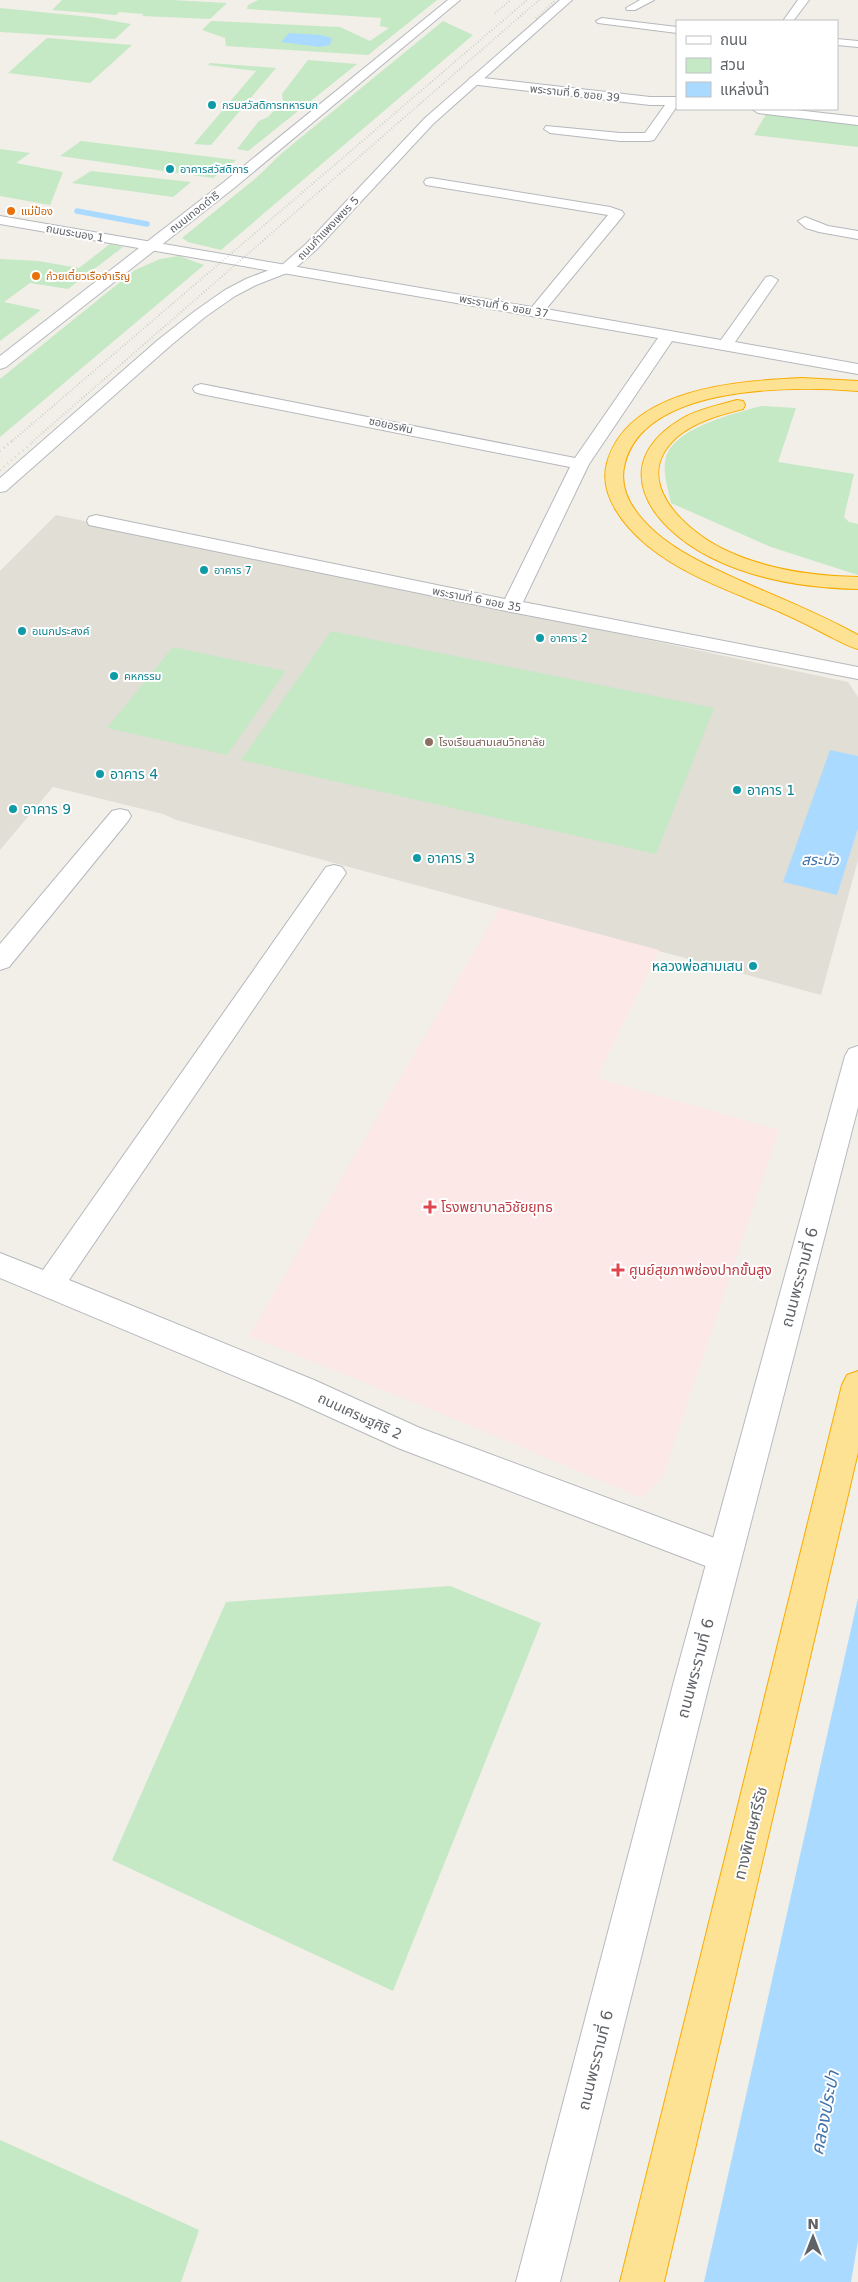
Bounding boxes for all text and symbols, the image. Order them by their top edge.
legend [676,20,838,110]
text: ถนน [720,31,747,49]
text: สวน [720,56,745,74]
text: แหล่งน้ำ [720,79,769,99]
street label: พระรามที่ 6 ซอย 39 [529,80,621,105]
marker: กรมสวัสดิการทหารบก [206,99,218,111]
place label: กรมสวัสดิการทหารบก [222,99,318,112]
marker: อาคารสวัสดิการ [164,163,176,175]
place label: อาคารสวัสดิการ [180,163,249,176]
street label: ถนนเทอดดำริ [167,189,222,236]
street label: ถนนกำแพงเพชร 5 [295,194,362,263]
marker: แม่ป้อง [5,205,17,217]
place label: แม่ป้อง [21,205,53,218]
street label: ถนนระนอง 1 [45,222,105,245]
place label: ก๋วยเตี๋ยวเรือจำเริญ [46,268,130,283]
marker: ก๋วยเตี๋ยวเรือจำเริญ [30,270,42,282]
street label: พระรามที่ 6 ซอย 37 [458,290,550,321]
street label: ซอยอรพิน [368,414,414,437]
marker: อาคาร 7 [198,564,210,576]
place label: อาคาร 7 [214,564,252,577]
street label: พระรามที่ 6 ซอย 35 [431,583,523,615]
marker: อเนกประสงค์ [16,625,28,637]
place label: อเนกประสงค์ [32,625,90,638]
marker: อาคาร 2 [534,632,546,644]
place label: อาคาร 2 [550,632,588,645]
marker: คหกรรม [108,670,120,682]
place label: คหกรรม [124,670,161,683]
marker: โรงเรียนสามเสนวิทยาลัย [423,736,435,748]
place label: โรงเรียนสามเสนวิทยาลัย [439,736,545,749]
place label: อาคาร 4 [110,766,158,782]
marker: อาคาร 4 [94,768,106,780]
place label: อาคาร 1 [747,782,795,798]
marker: อาคาร 1 [731,784,743,796]
place label: อาคาร 9 [23,801,71,817]
marker: อาคาร 9 [7,803,19,815]
place label: อาคาร 3 [427,850,475,866]
water label: สระบัว [801,851,839,869]
marker: อาคาร 3 [411,852,423,864]
place label: หลวงพ่อสามเสน [652,958,743,974]
marker: หลวงพ่อสามเสน [747,960,759,972]
place label: โรงพยาบาลวิชัยยุทธ [441,1199,553,1216]
marker: โรงพยาบาลวิชัยยุทธ [423,1200,437,1214]
street label: ถนนพระรามที่ 6 [775,1225,822,1329]
place label: ศูนย์สุขภาพช่องปากขั้นสูง [629,1261,772,1279]
marker: ศูนย์สุขภาพช่องปากขั้นสูง [611,1263,625,1277]
street label: ถนนเศรษฐศิริ 2 [315,1390,405,1442]
street label: ถนนพระรามที่ 6 [671,1616,718,1720]
street label: ทางพิเศษศรีรัช [730,1785,771,1882]
street label: ถนนพระรามที่ 6 [572,2007,617,2112]
water label: คลองประปา [806,2068,843,2157]
north arrow [788,2212,838,2262]
text: N [807,2216,819,2232]

